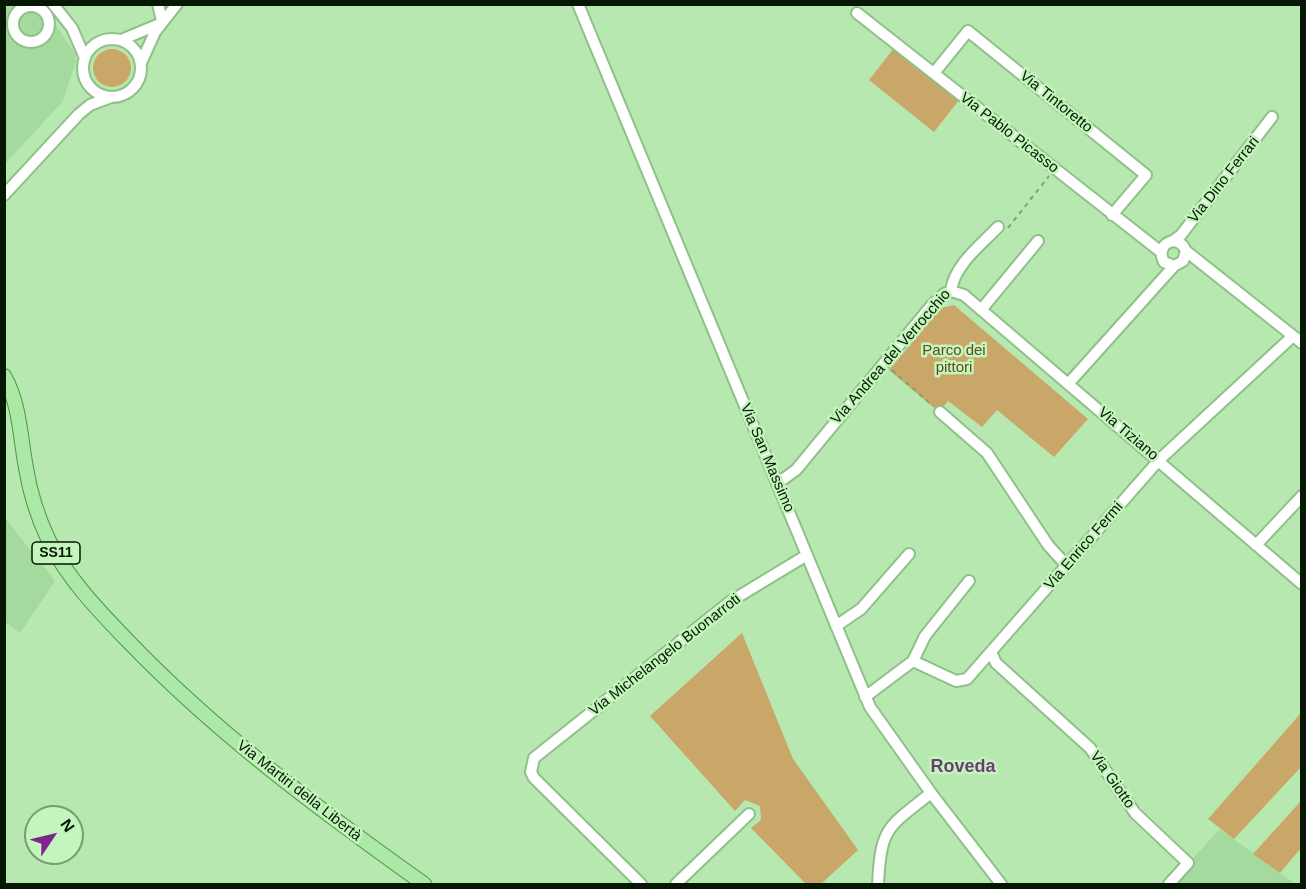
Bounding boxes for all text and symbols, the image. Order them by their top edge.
street label: Via Tintoretto [1016,67,1096,137]
street label: Via Pablo Picasso [956,89,1062,177]
street label: Via Dino Ferrari [1185,133,1263,227]
street label: Via Andrea del Verrocchio [827,286,955,428]
park label: Parco dei pittori [922,342,986,377]
street label: Via San Massimo [736,401,798,515]
street label: Via Tiziano [1094,404,1162,464]
street label: Via Enrico Fermi [1041,498,1127,594]
road number: SS11 [32,542,80,564]
street label: Via Michelangelo Buonarroti [586,590,744,720]
street label: Via Martiri della Libertà [233,737,365,845]
street label: Via Giotto [1086,748,1138,812]
district label: Roveda [930,756,996,778]
north arrow [24,805,84,865]
text: N [57,816,78,835]

